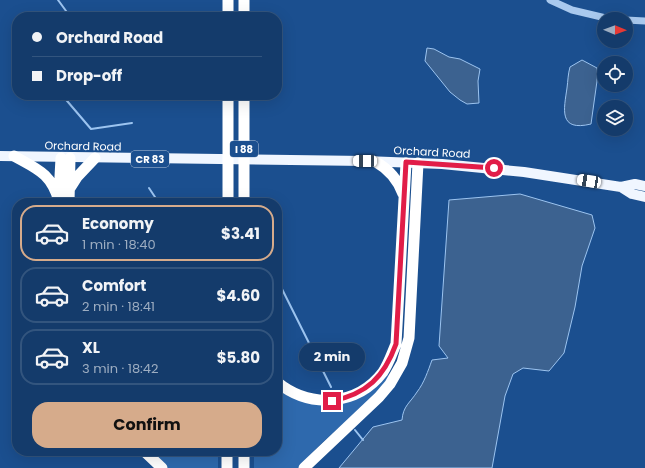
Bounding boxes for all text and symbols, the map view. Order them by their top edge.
north arrow [597,12,633,48]
map controls [597,12,633,136]
text: Orchard Road [56,27,163,48]
button: locate [597,56,633,92]
text: Drop-off [56,65,122,86]
button: layers [597,100,633,136]
street label: Orchard Road [44,137,122,155]
road number: I 88 [230,141,258,157]
street label: Orchard Road [393,142,471,162]
road number: CR 83 [131,151,169,167]
car [353,155,377,167]
route start [485,159,503,177]
car [576,173,602,189]
text: Economy [82,213,154,234]
icon: car [34,215,70,251]
text: $3.41 [221,223,260,244]
text: 1 min · 18:40 [82,235,156,254]
text: Comfort [82,275,146,296]
icon: car [34,277,70,313]
text: $4.60 [216,285,260,306]
text: 2 min · 18:41 [82,297,155,316]
text: XL [82,337,100,358]
icon: car [34,339,70,375]
callout: 2 min [299,343,365,371]
text: $5.80 [217,347,260,368]
text: 2 min [314,347,350,366]
text: 3 min · 18:42 [82,359,159,378]
route end [323,392,341,410]
button: Confirm [32,402,262,448]

